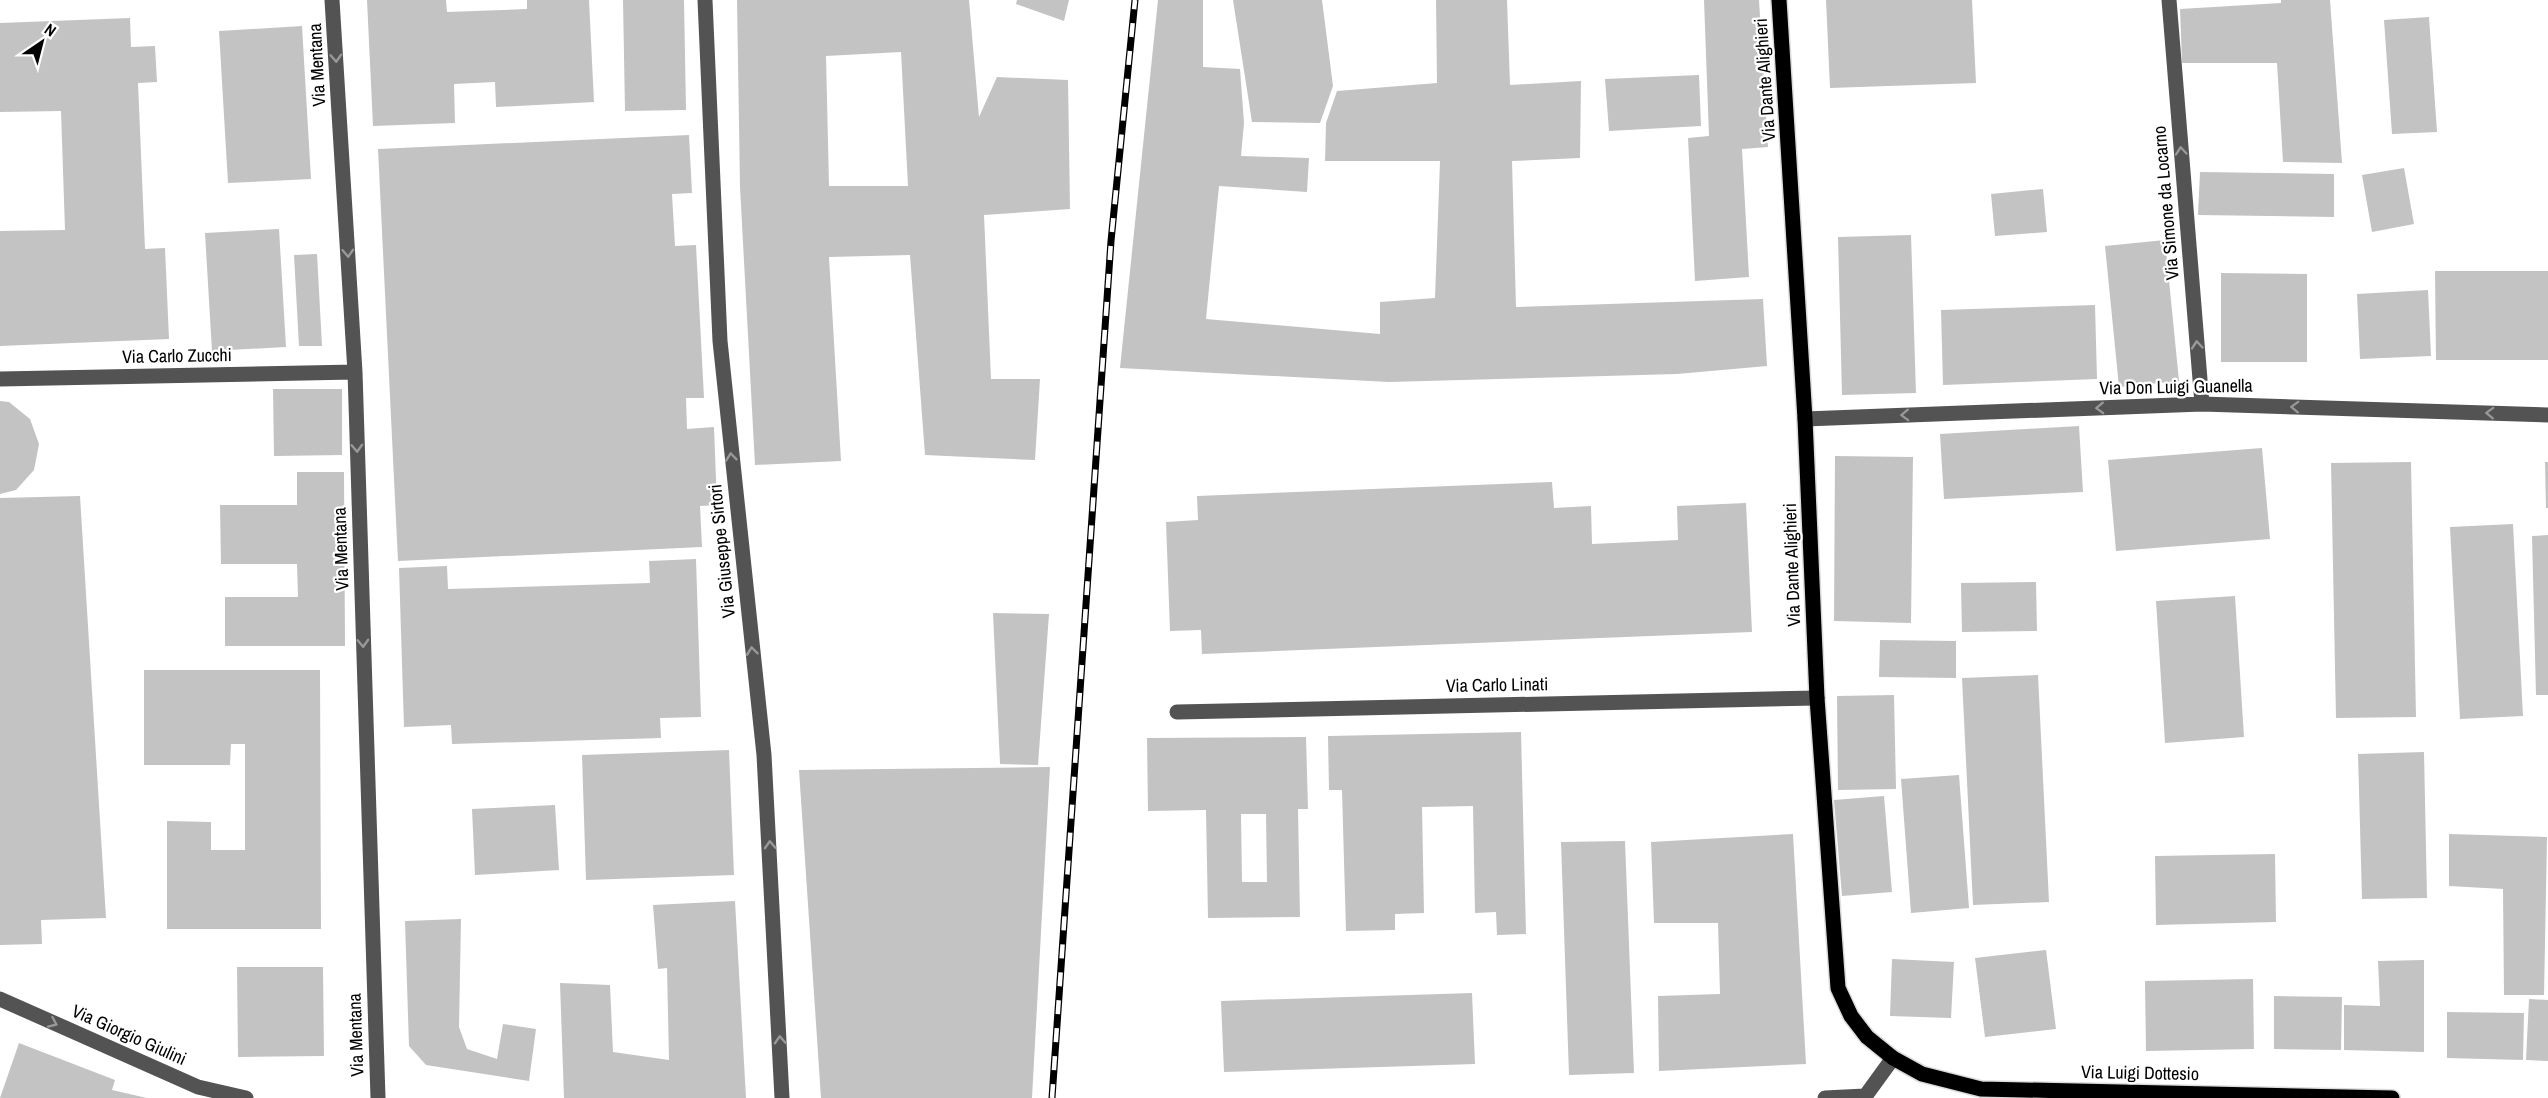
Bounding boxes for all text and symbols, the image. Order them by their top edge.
north arrow [12,12,72,72]
street label: Via Dante Alighieri [1748,17,1781,143]
text: N [40,18,61,41]
street label: Via Mentana [302,23,331,107]
one-way arrow [329,54,342,63]
street label: Via Simone da Locarno [2146,125,2185,281]
one-way arrow [2175,146,2188,155]
one-way arrow [341,249,354,258]
one-way arrow [2191,341,2204,350]
street label: Via Carlo Zucchi [122,342,232,369]
street label: Via Don Luigi Guanella [2099,373,2253,400]
one-way arrow [2290,400,2299,413]
one-way arrow [2095,401,2104,414]
one-way arrow [2485,407,2494,420]
one-way arrow [1900,409,1909,422]
one-way arrow [351,443,364,452]
one-way arrow [725,452,738,461]
street label: Via Giuseppe Sirtori [702,483,741,619]
street label: Via Dante Alighieri [1777,503,1806,627]
street label: Via Mentana [327,507,354,591]
one-way arrow [357,638,370,647]
one-way arrow [746,646,759,655]
street label: Via Carlo Linati [1446,671,1548,698]
one-way arrow [763,840,776,849]
street label: Via Mentana [342,993,369,1077]
street label: Via Giorgio Giulini [68,998,190,1071]
one-way arrow [47,1015,58,1027]
one-way arrow [773,1035,786,1044]
street label: Via Luigi Dottesio [2081,1059,2199,1086]

